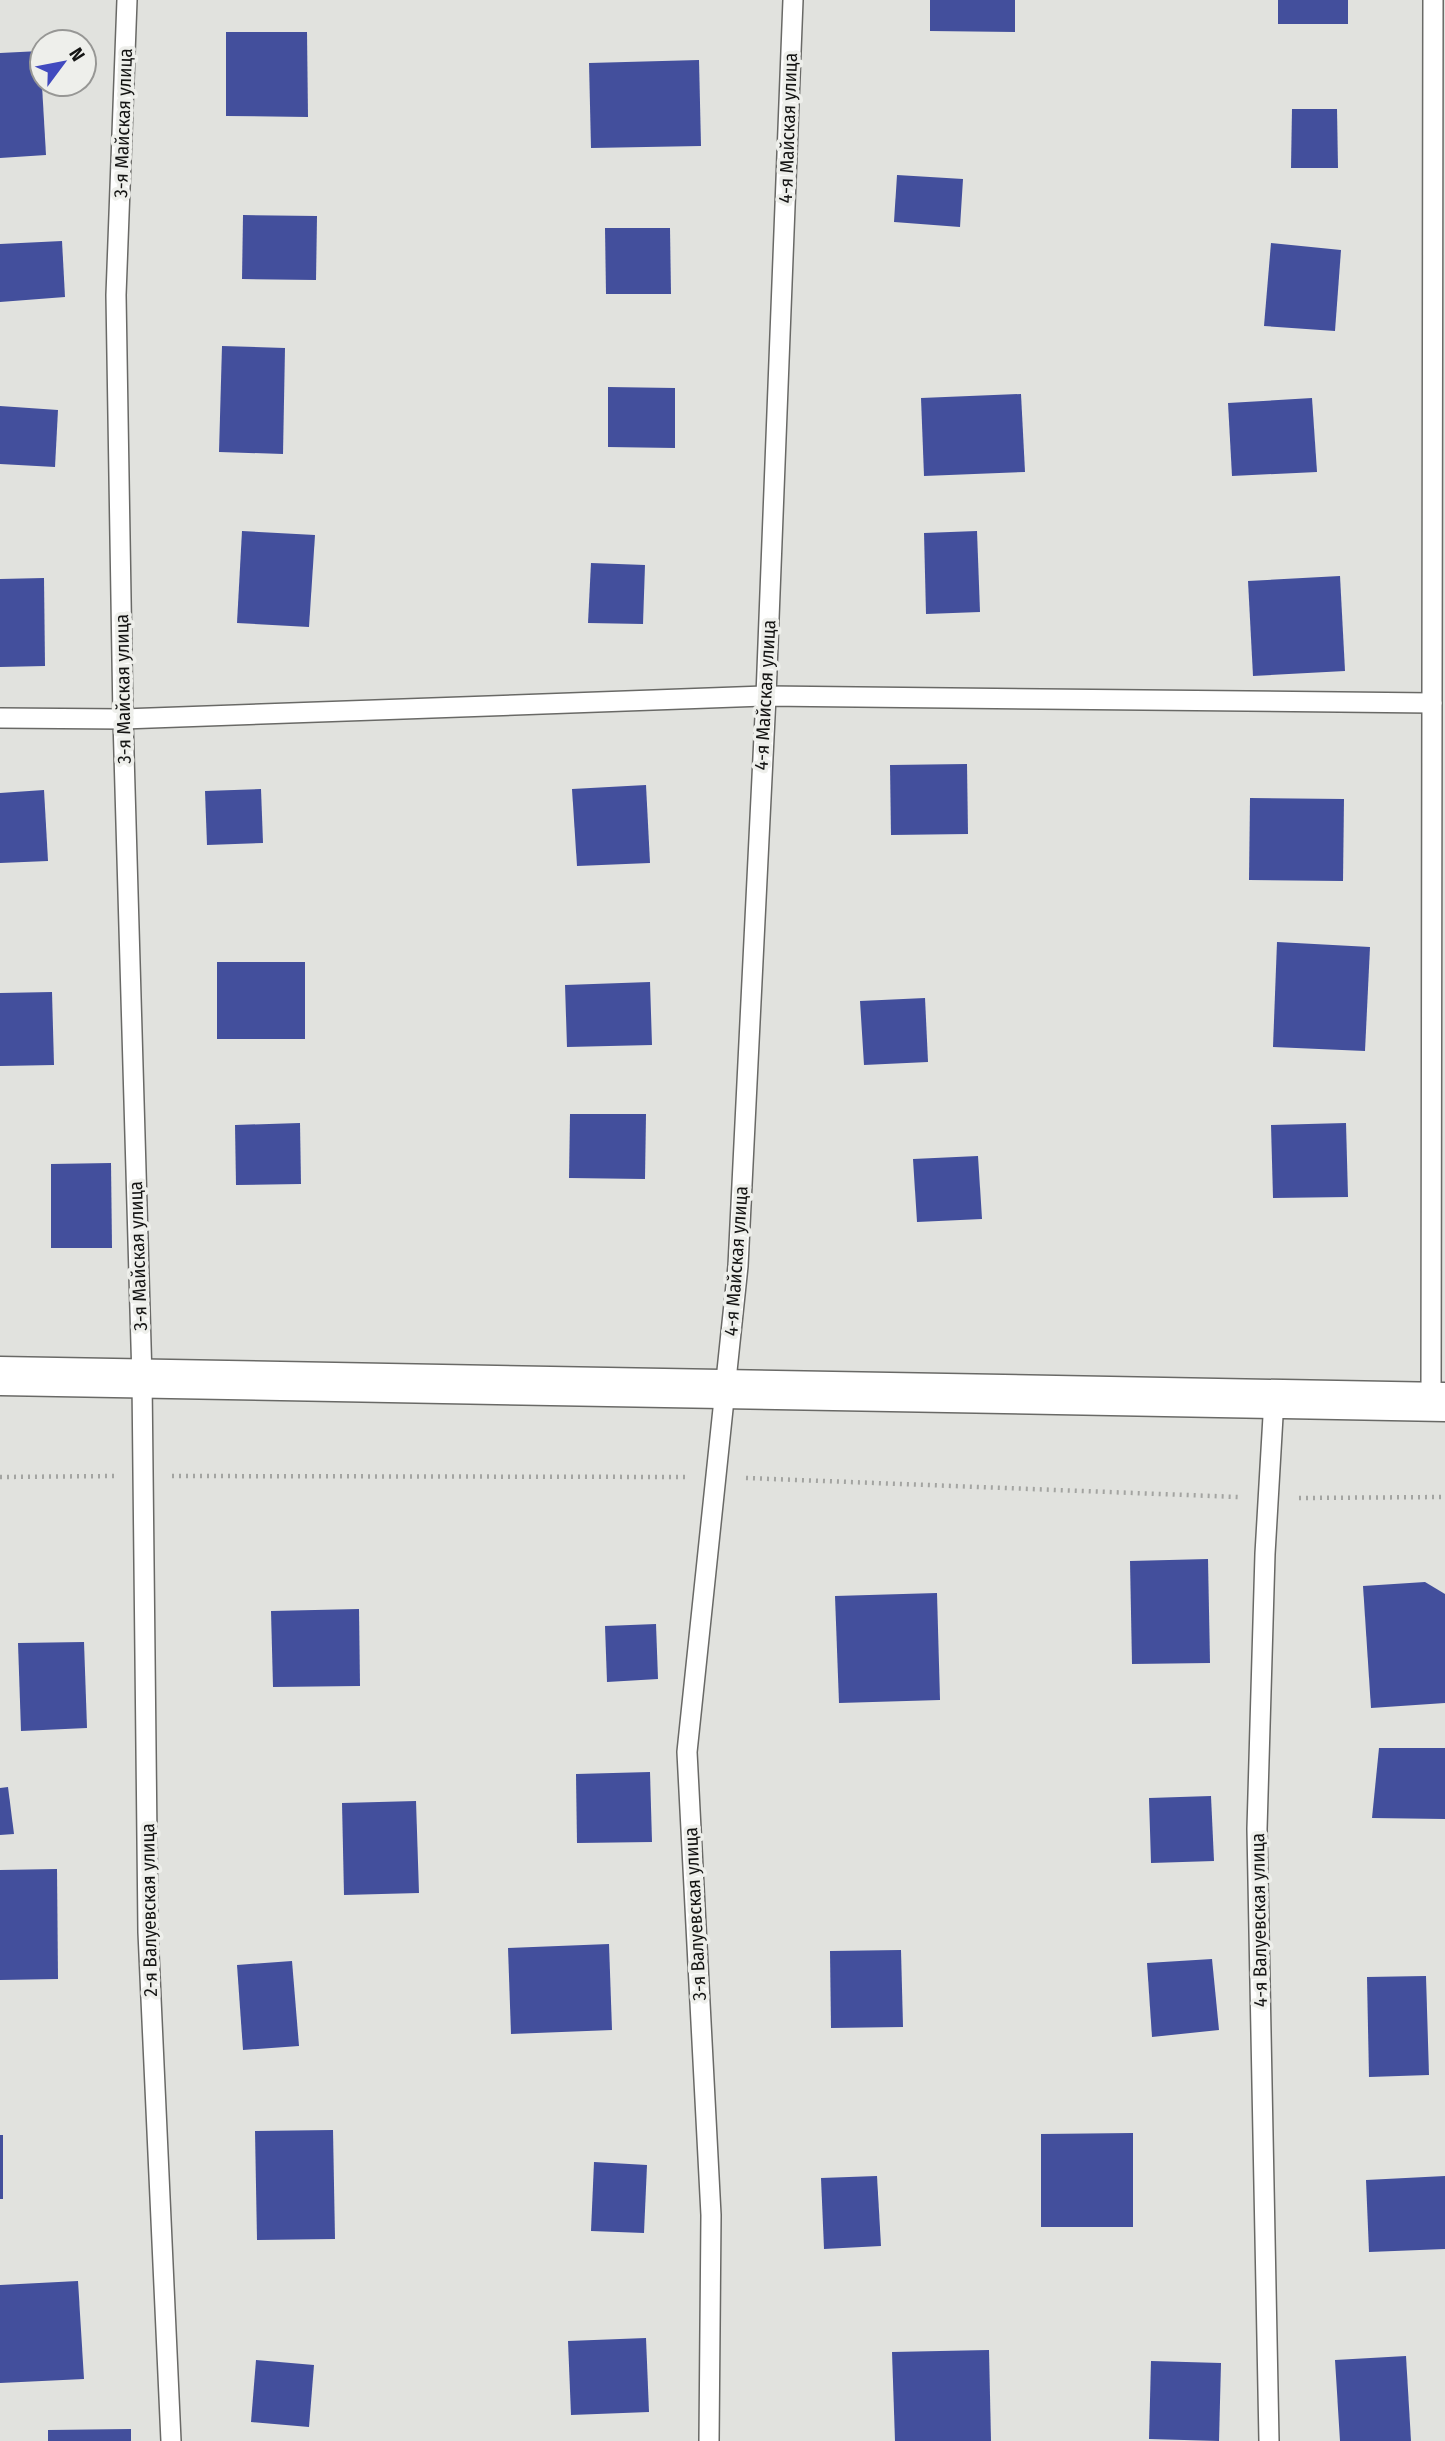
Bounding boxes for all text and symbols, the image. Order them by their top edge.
north arrow [28,28,98,98]
text: N [64,43,90,65]
street label: 3-я Майская улица [109,48,137,198]
street label: 4-я Майская улица [774,52,802,204]
street label: 3-я Майская улица [110,614,136,764]
street label: 4-я Майская улица [750,619,780,771]
street label: 3-я Майская улица [124,1181,152,1331]
street label: 4-я Майская улица [719,1185,753,1337]
street label: 2-я Валуевская улица [136,1823,162,1997]
street label: 3-я Валуевская улица [679,1827,711,2001]
street label: 4-я Валуевская улица [1246,1833,1272,2007]

